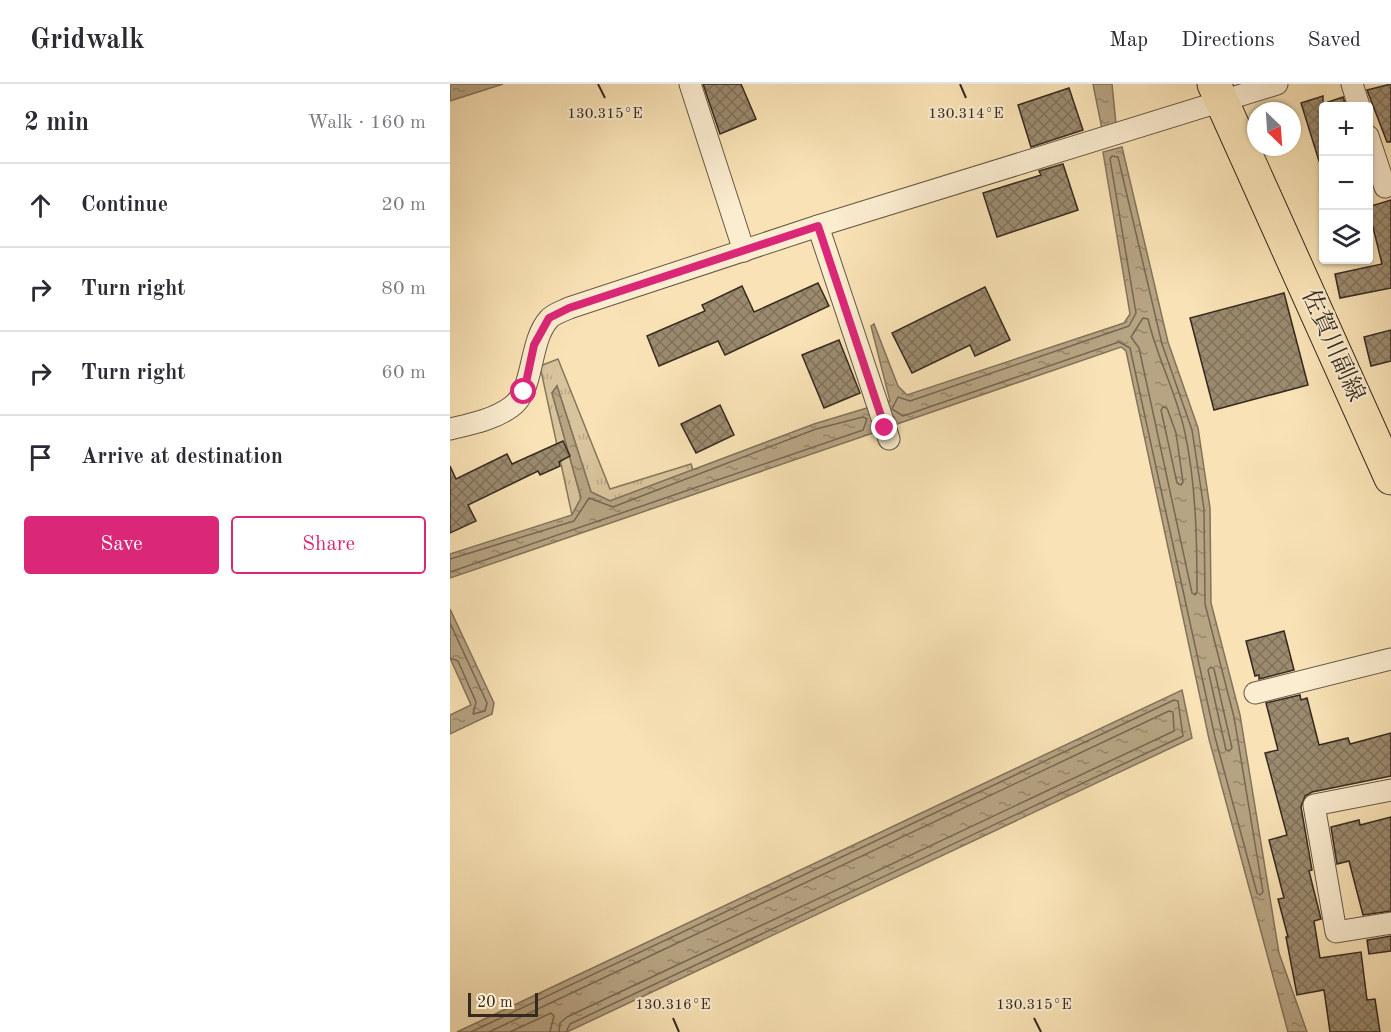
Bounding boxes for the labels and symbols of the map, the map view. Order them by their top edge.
north arrow [1247,102,1301,156]
text: 130.315°E [567,107,643,122]
text: 130.314°E [928,107,1004,122]
street label: 佐賀川副線 [1297,285,1370,406]
route start [510,378,536,404]
route end [871,414,897,440]
scale bar [468,990,538,1018]
text: 130.316°E [635,998,711,1013]
text: 130.315°E [996,998,1072,1013]

